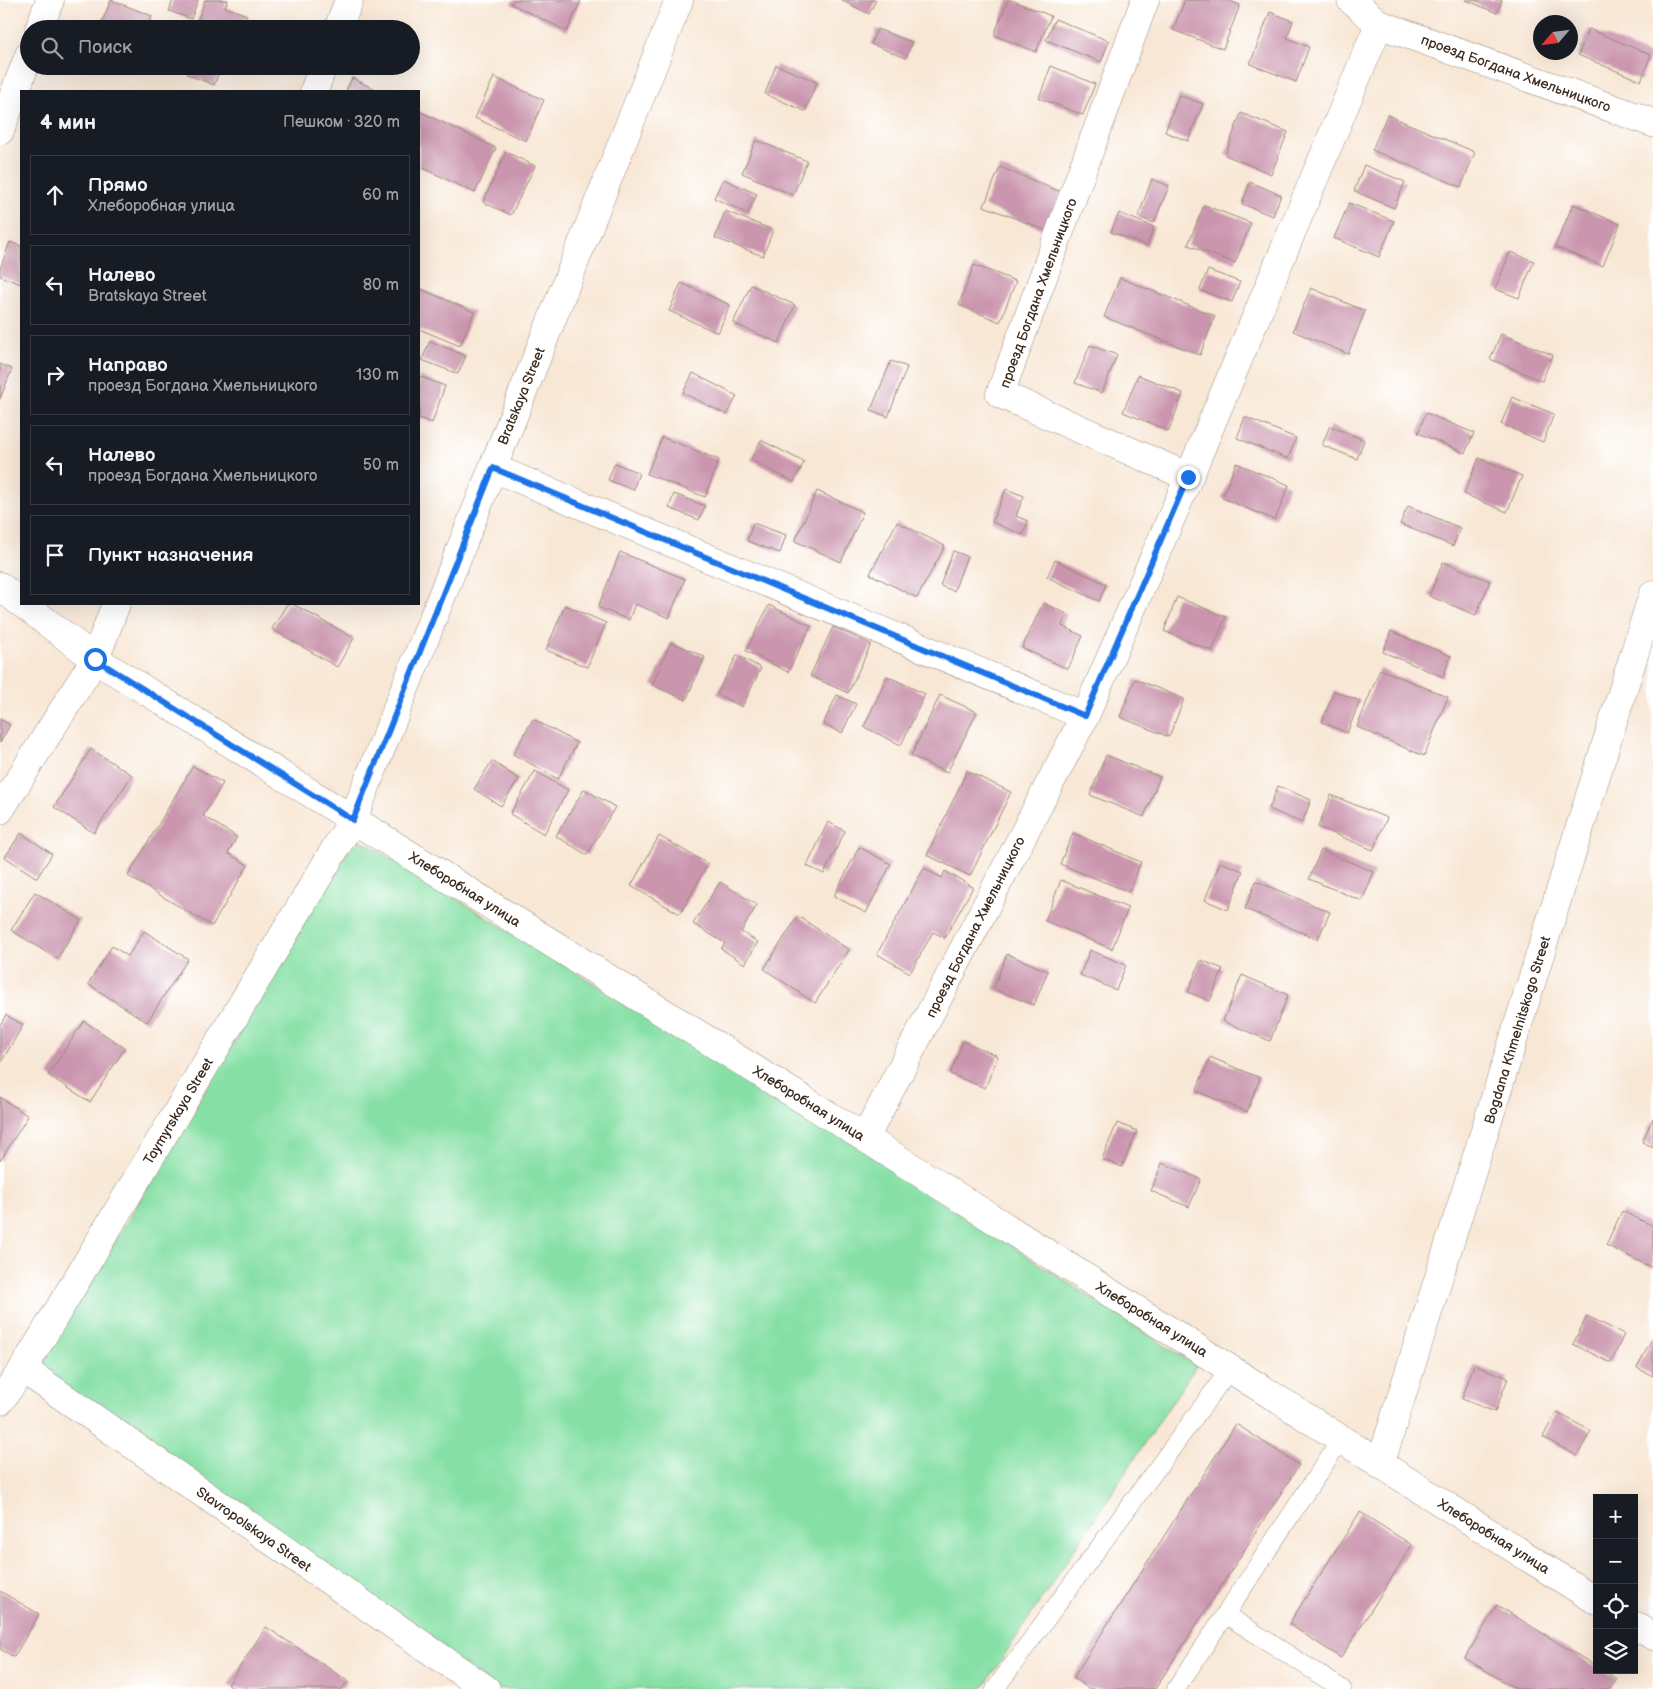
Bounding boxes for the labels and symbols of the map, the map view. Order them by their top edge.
north arrow [1533,15,1578,60]
street label: проезд Богдана Хмельницкого [1419,31,1613,116]
street label: проезд Богдана Хмельницкого [996,196,1081,390]
street label: Bratskaya Street [494,344,549,447]
route end [1177,466,1200,489]
route start [84,648,107,671]
street label: проезд Богдана Хмельницкого [922,834,1029,1020]
street label: Хлеборобная улица [406,848,524,931]
street label: Bogdana Khmelnitskogo Street [1481,933,1554,1126]
street label: Taymyrskaya Street [140,1054,217,1168]
street label: Хлеборобная улица [750,1062,868,1145]
street label: Хлеборобная улица [1093,1278,1211,1361]
street label: Stavropolskaya Street [193,1483,315,1576]
street label: Хлеборобная улица [1435,1495,1553,1578]

